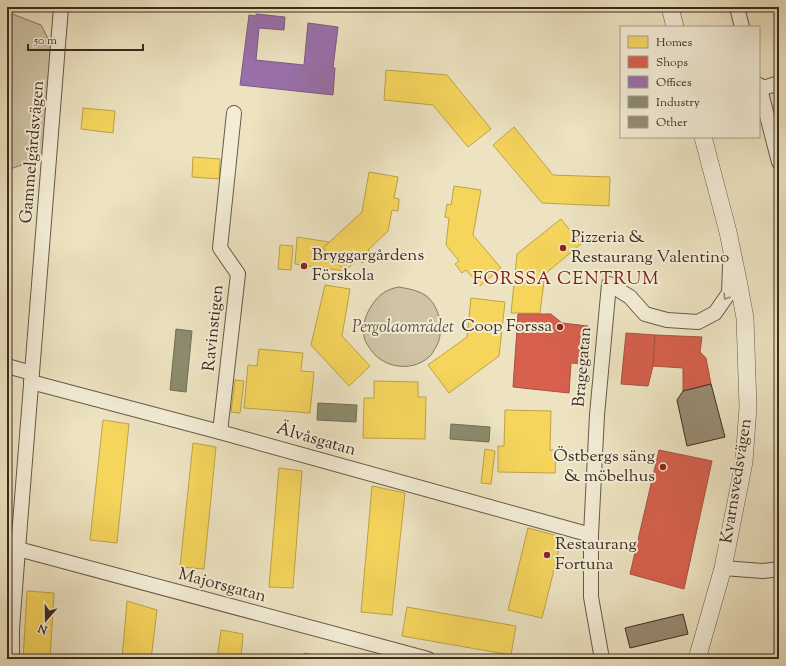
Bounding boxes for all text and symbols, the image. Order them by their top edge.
scale bar [28,26,143,52]
legend [620,26,760,138]
text: 50 m [33,32,57,50]
text: Homes [656,34,692,52]
text: Shops [656,54,688,72]
text: Offices [656,74,692,92]
street label: Gammelgårdsvägen [15,80,51,224]
text: Industry [656,94,700,112]
text: Other [656,114,688,132]
place label: Pizzeria & Restaurang Valentino [571,226,729,270]
marker: Pizzeria & Restaurang Valentino [558,243,568,253]
place label: Bryggargårdens Förskola [312,244,424,288]
marker: Bryggargårdens Förskola [299,261,309,271]
district label: FORSSA CENTRUM [473,267,659,293]
street label: Ravinstigen [198,283,230,373]
one-way arrow [723,293,730,300]
place label: Coop Forssa [461,315,552,339]
park label: Pergolaområdet [352,316,454,340]
marker: Coop Forssa [555,322,565,332]
street label: Bragegatan [568,326,598,408]
street label: Älvåsgatan [274,417,358,463]
street label: Kvarnsvedsvägen [715,417,759,545]
place label: Östbergs säng & möbelhus [553,445,655,489]
marker: Östbergs säng & möbelhus [658,462,668,472]
place label: Restaurang Fortuna [555,533,637,577]
marker: Restaurang Fortuna [542,550,552,560]
street label: Majorsgatan [175,563,269,609]
north arrow [26,600,66,640]
text: N [36,619,51,638]

